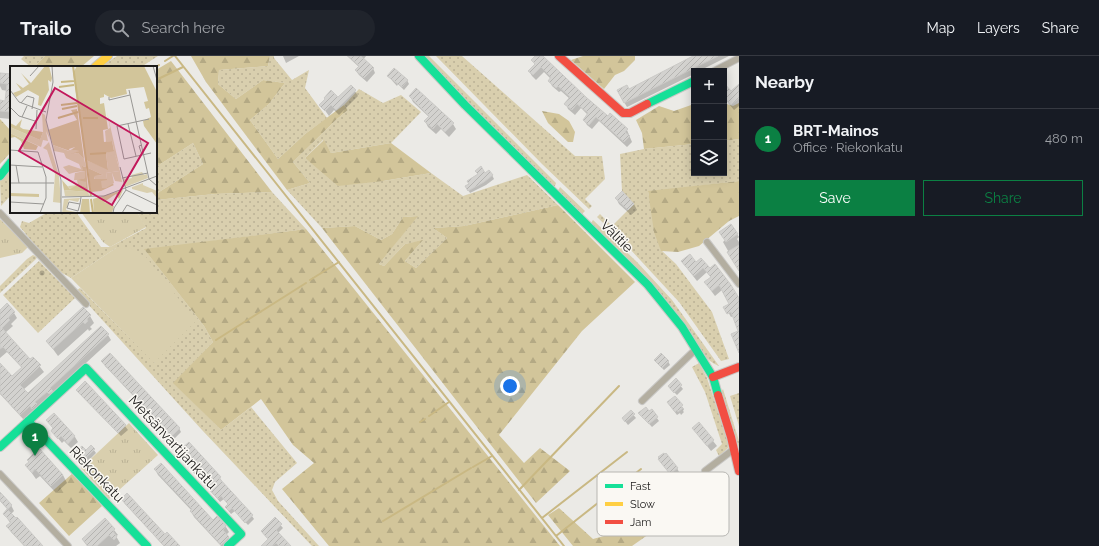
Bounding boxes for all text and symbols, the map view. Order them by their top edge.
search box [95,10,375,46]
text: Trailo [20,17,71,39]
icon: search [109,17,131,39]
text: Search here [141,19,225,37]
text: Map [927,20,955,36]
text: Layers [977,20,1020,36]
text: Share [1042,20,1079,36]
inset map [10,66,157,213]
map controls [691,68,727,176]
button: + [691,68,727,104]
text: Nearby [755,72,814,92]
button: − [691,104,727,140]
text: BRT-Mainos [793,122,879,140]
text: 1 [765,131,771,146]
text: 480 m [1045,131,1083,146]
button: layers [691,140,727,176]
text: Office · Riekonkatu [793,140,903,155]
button: Save [755,180,915,216]
button: Share [923,180,1083,216]
street label: Välitie [597,216,637,256]
your location [500,376,520,396]
street label: Metsänvartijankatu [126,392,220,492]
pin: 1 [22,423,48,456]
street label: Riekonkatu [66,443,128,505]
legend [597,472,729,536]
text: Fast [630,480,651,493]
text: Slow [630,498,655,511]
text: Jam [630,516,651,529]

